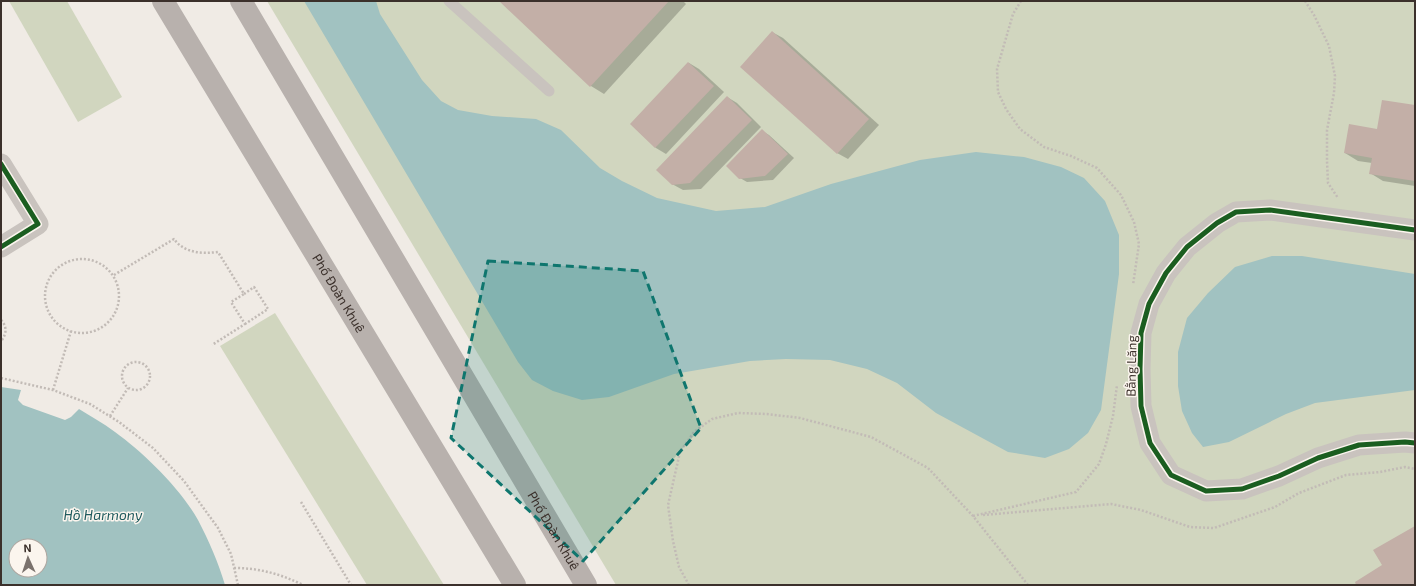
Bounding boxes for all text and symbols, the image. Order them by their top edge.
street label: Phố Đoàn Khuê [309,251,369,335]
street label: Bằng Lăng [1122,335,1140,397]
street label: Phố Đoàn Khuê [524,488,583,573]
water label: Hồ Harmony [63,506,143,523]
north arrow [8,538,48,578]
text: N [23,541,32,554]

